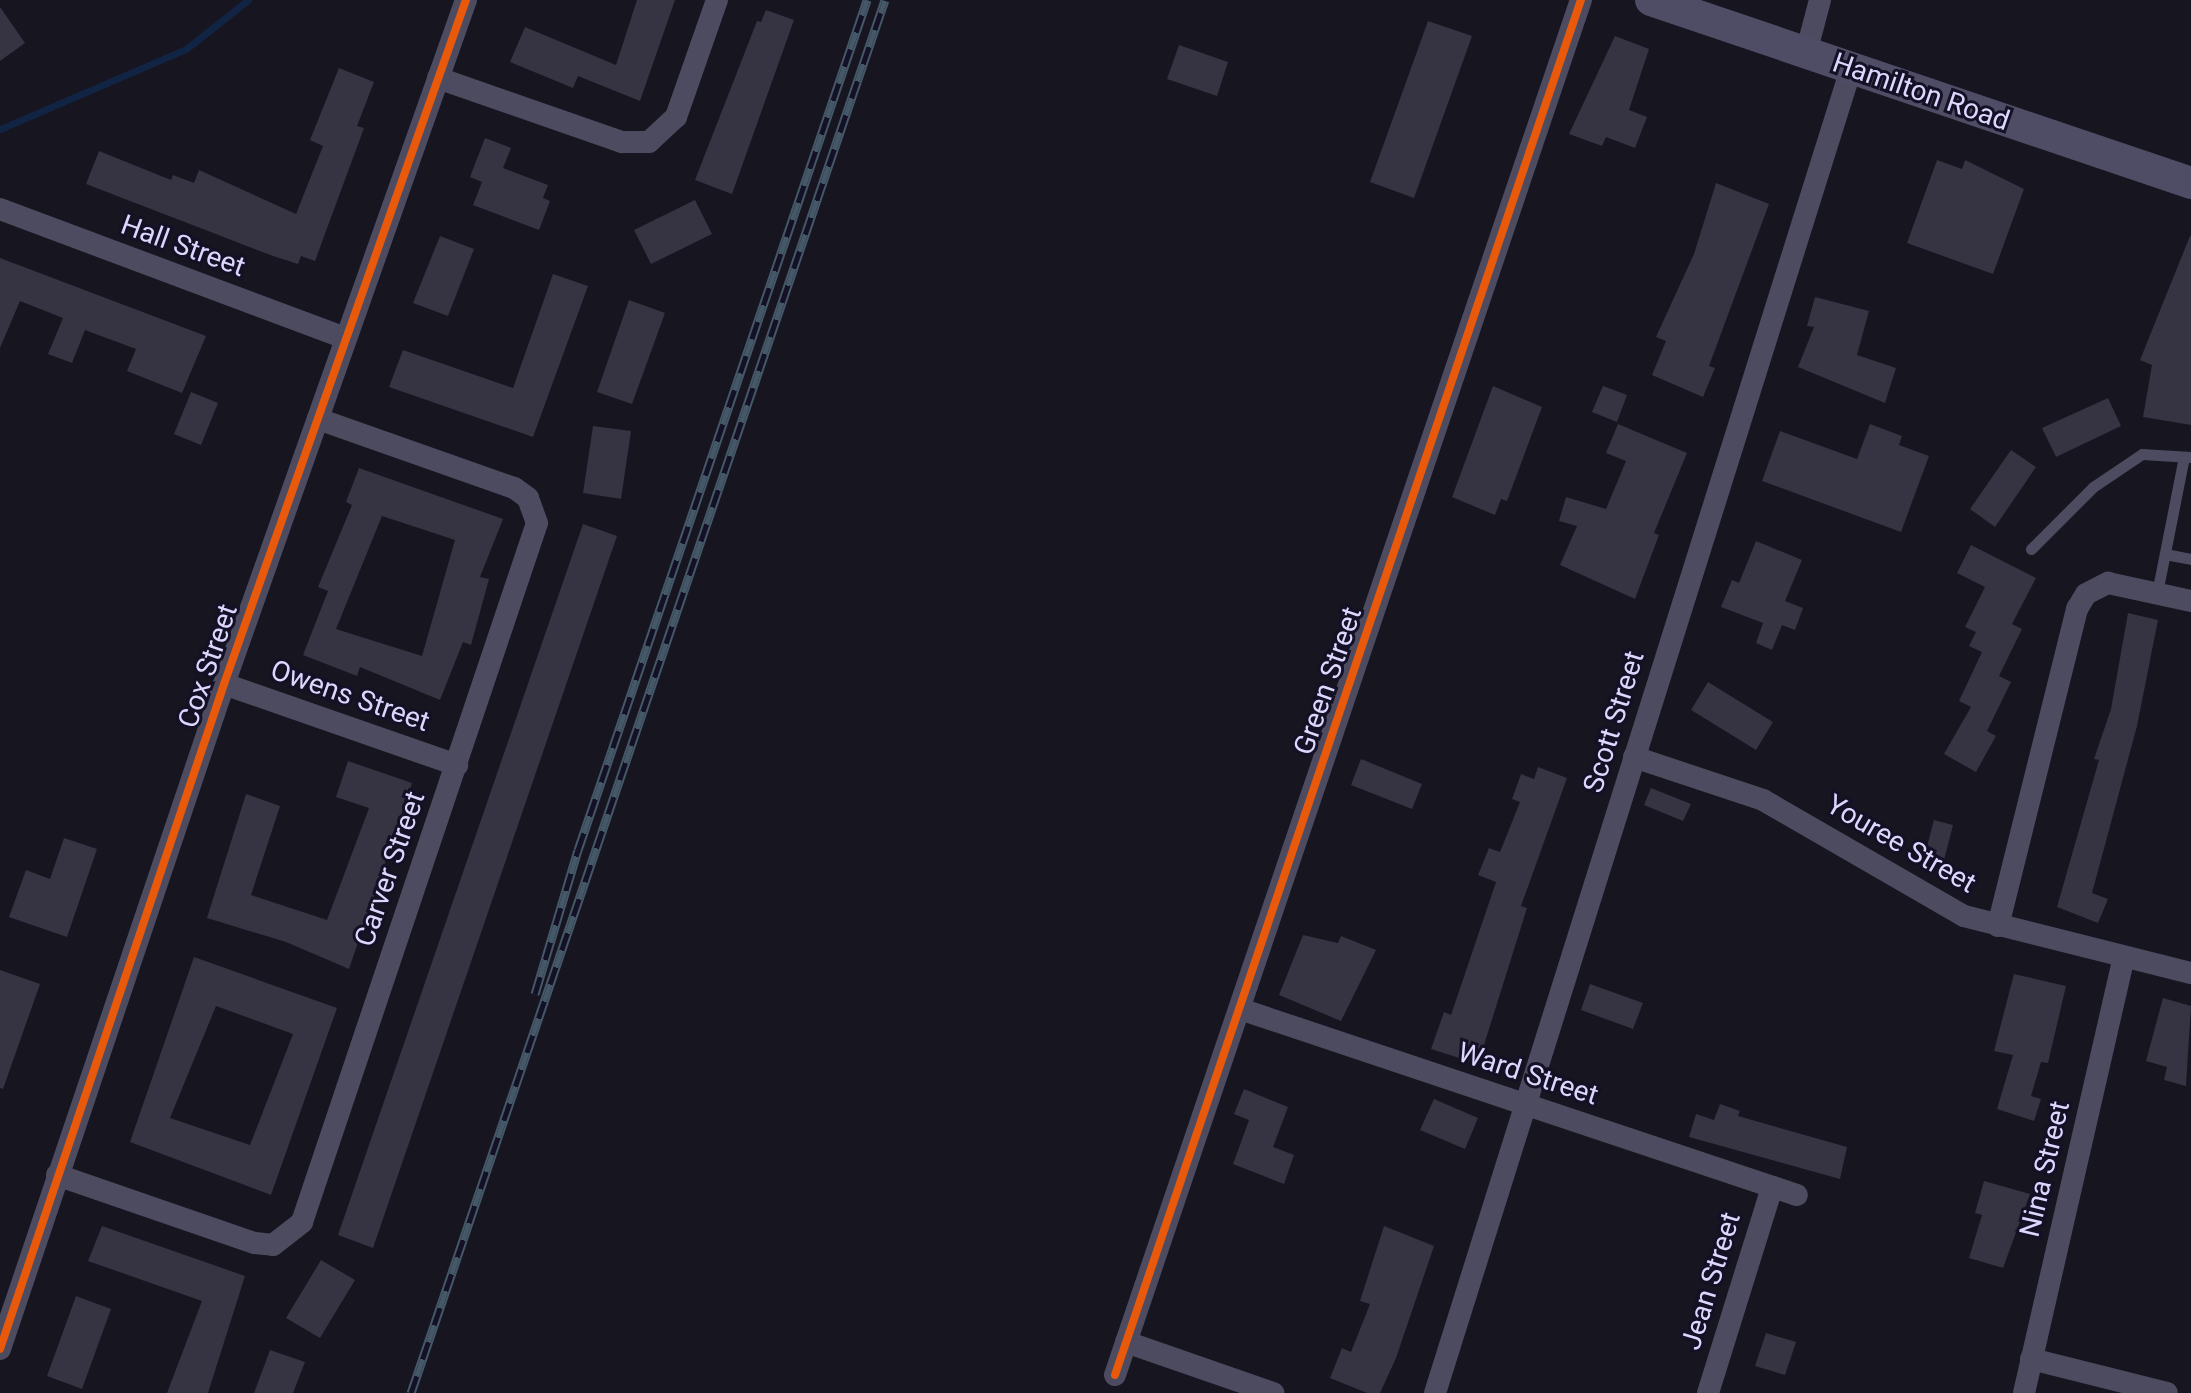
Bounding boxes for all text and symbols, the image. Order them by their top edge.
street label: Hamilton Road [1828,46,2014,138]
street label: Hall Street [116,208,250,284]
street label: Cox Street [171,600,245,732]
street label: Green Street [1287,603,1369,759]
street label: Scott Street [1577,647,1651,797]
street label: Owens Street [266,653,434,739]
street label: Carver Street [348,787,432,951]
street label: Youree Street [1820,788,1982,900]
street label: Ward Street [1454,1036,1602,1112]
street label: Nina Street [2013,1098,2077,1240]
street label: Jean Street [1674,1208,1748,1354]

